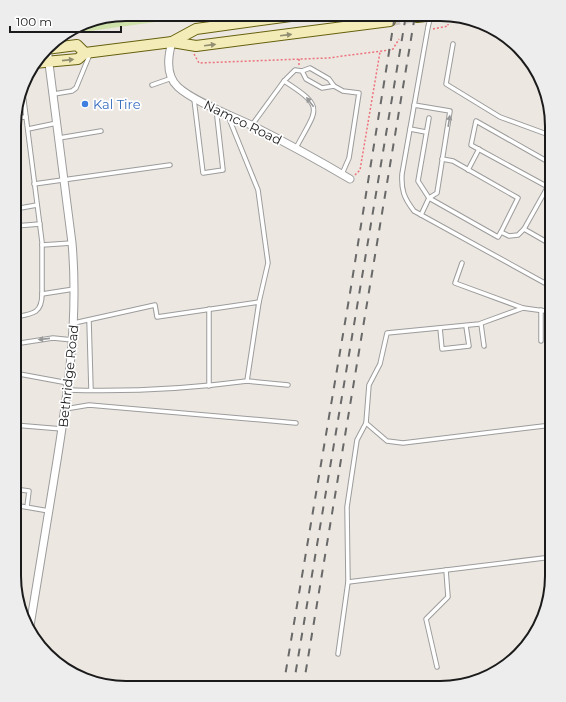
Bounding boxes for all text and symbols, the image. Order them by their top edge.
scale bar [10,8,121,34]
text: 100 m [16,14,52,29]
one-way arrow [280,32,292,38]
one-way arrow [204,41,216,48]
one-way arrow [62,56,74,63]
place label: Kal Tire [93,96,141,112]
street label: Namco Road [201,96,285,148]
one-way arrow [306,96,314,107]
marker: Kal Tire [80,99,90,109]
one-way arrow [446,115,452,127]
street label: Bethridge Road [55,324,81,428]
one-way arrow [38,336,50,342]

